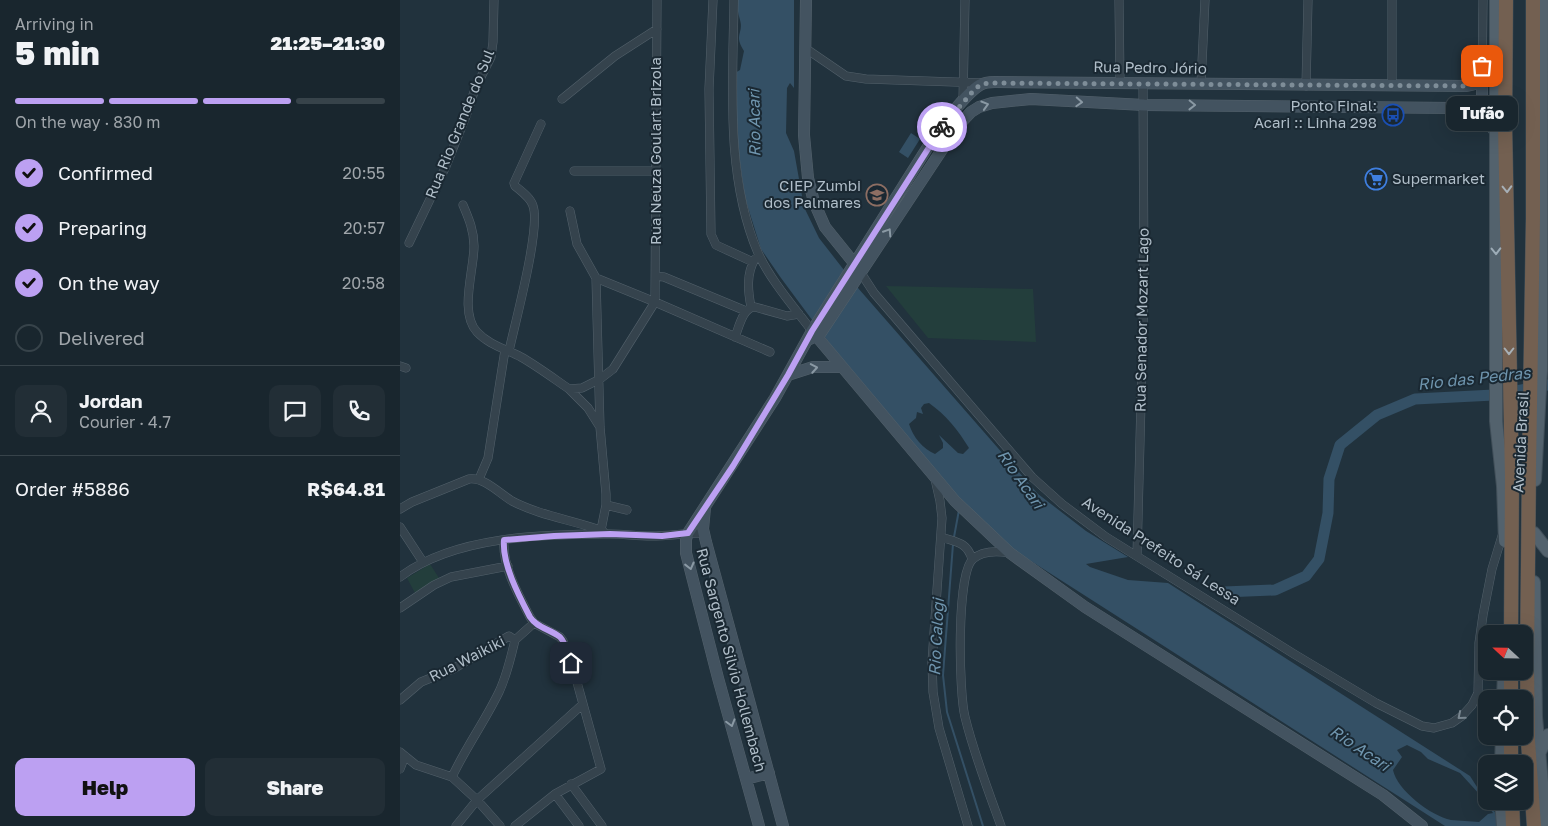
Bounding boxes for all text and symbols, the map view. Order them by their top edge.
text: Arriving in [15,14,94,34]
text: 21:25–21:30 [270,31,385,54]
text: 5 min [15,34,100,72]
pin [1461,45,1503,87]
street label: Rua Rio Grande do Sul [421,46,497,201]
icon: bag [1468,52,1496,80]
street label: Rua Neuza Goulart Brizola [646,57,664,245]
street label: Rua Pedro Jório [1093,57,1207,77]
water label: Rio Acari [743,87,765,157]
place label: Ponto Final: Acari :: Linha 298 [1254,96,1377,131]
callout: Tufão [1446,96,1518,131]
one-way arrow [1076,97,1084,108]
one-way arrow [1189,100,1197,111]
one-way arrow [981,101,989,111]
courier [917,102,967,152]
bus stop icon: Ponto Final: Acari :: Linha 298 [1381,103,1405,127]
text: Tufão [1460,103,1504,123]
text: On the way · 830 m [15,112,161,132]
icon: bike [928,113,956,141]
icon: check [15,159,43,187]
text: Confirmed [58,161,153,184]
text: 20:55 [342,163,385,183]
supermarket icon: Supermarket [1364,167,1388,191]
place label: Supermarket [1392,169,1485,187]
place label: CIEP Zumbi dos Palmares [764,176,861,211]
school or university icon: CIEP Zumbi dos Palmares [865,183,889,207]
one-way arrow [1501,185,1512,193]
icon: check [15,214,43,242]
text: Preparing [58,216,147,239]
text: 20:57 [343,218,385,238]
street label: Rua Senador Mozart Lago [1130,228,1152,412]
one-way arrow [882,229,892,238]
one-way arrow [1491,248,1501,255]
icon: check [15,269,43,297]
text: On the way [58,271,160,294]
text: 20:58 [342,273,385,293]
text: Delivered [58,326,145,349]
one-way arrow [1504,348,1514,355]
water label: Rio das Pedras [1417,362,1533,394]
one-way arrow [809,363,818,373]
button: person [15,385,67,437]
button: chat [269,385,321,437]
button: phone [333,385,385,437]
text: Jordan [79,389,143,412]
street label: Avenida Brasil [1508,391,1532,493]
text: Courier · 4.7 [79,412,171,432]
water label: Rio Acari [993,446,1050,514]
text: Order #5886 [15,477,130,500]
text: R$64.81 [307,477,385,500]
street label: Avenida Prefeito Sá Lessa [1079,492,1244,608]
street label: Rua Sargento Silvio Hollembach [693,546,771,774]
one-way arrow [684,562,695,571]
water label: Rio Calogi [924,596,948,676]
north arrow [1478,625,1532,680]
map controls [1478,625,1533,810]
street label: Rua Waikiki [426,631,507,685]
pin [550,642,592,684]
icon: home [557,649,585,677]
button: locate [1478,690,1533,745]
one-way arrow [1457,710,1466,719]
one-way arrow [725,719,736,728]
water label: Rio Acari [1326,721,1395,776]
button: layers [1478,755,1533,810]
button: Help [15,758,195,816]
button: Share [205,758,385,816]

